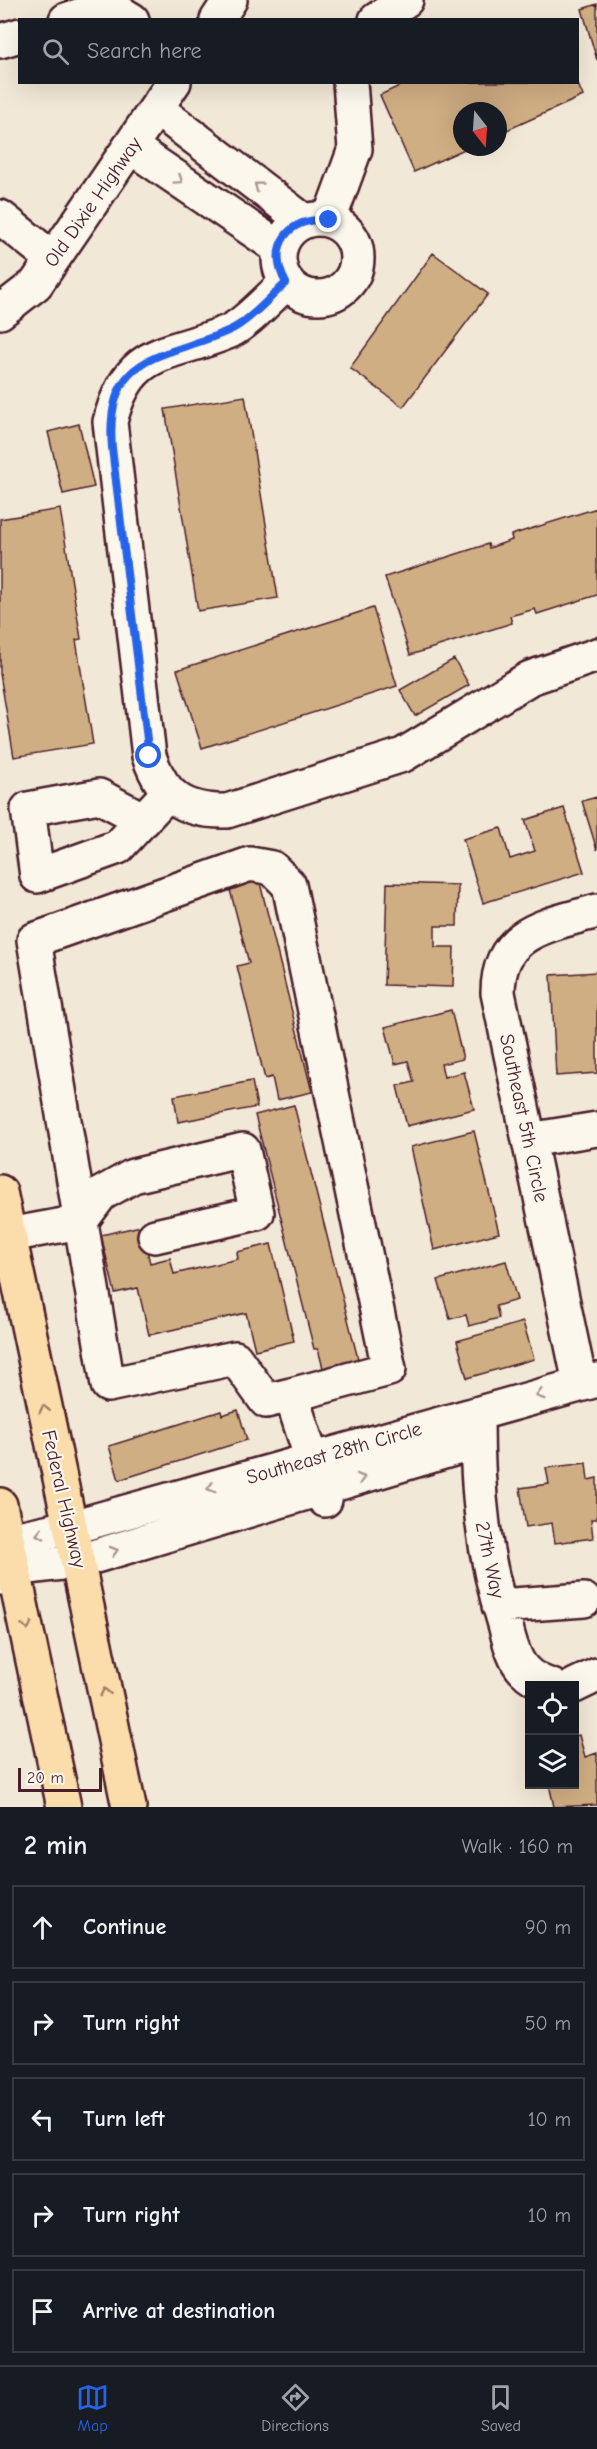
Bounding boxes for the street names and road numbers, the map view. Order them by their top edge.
street label: Old Dixie Highway [40,132,146,271]
street label: Southeast 5th Circle [495,1032,553,1204]
street label: Southeast 28th Circle [244,1417,424,1489]
street label: Federal Highway [37,1428,91,1570]
street label: 27th Way [471,1519,509,1601]

